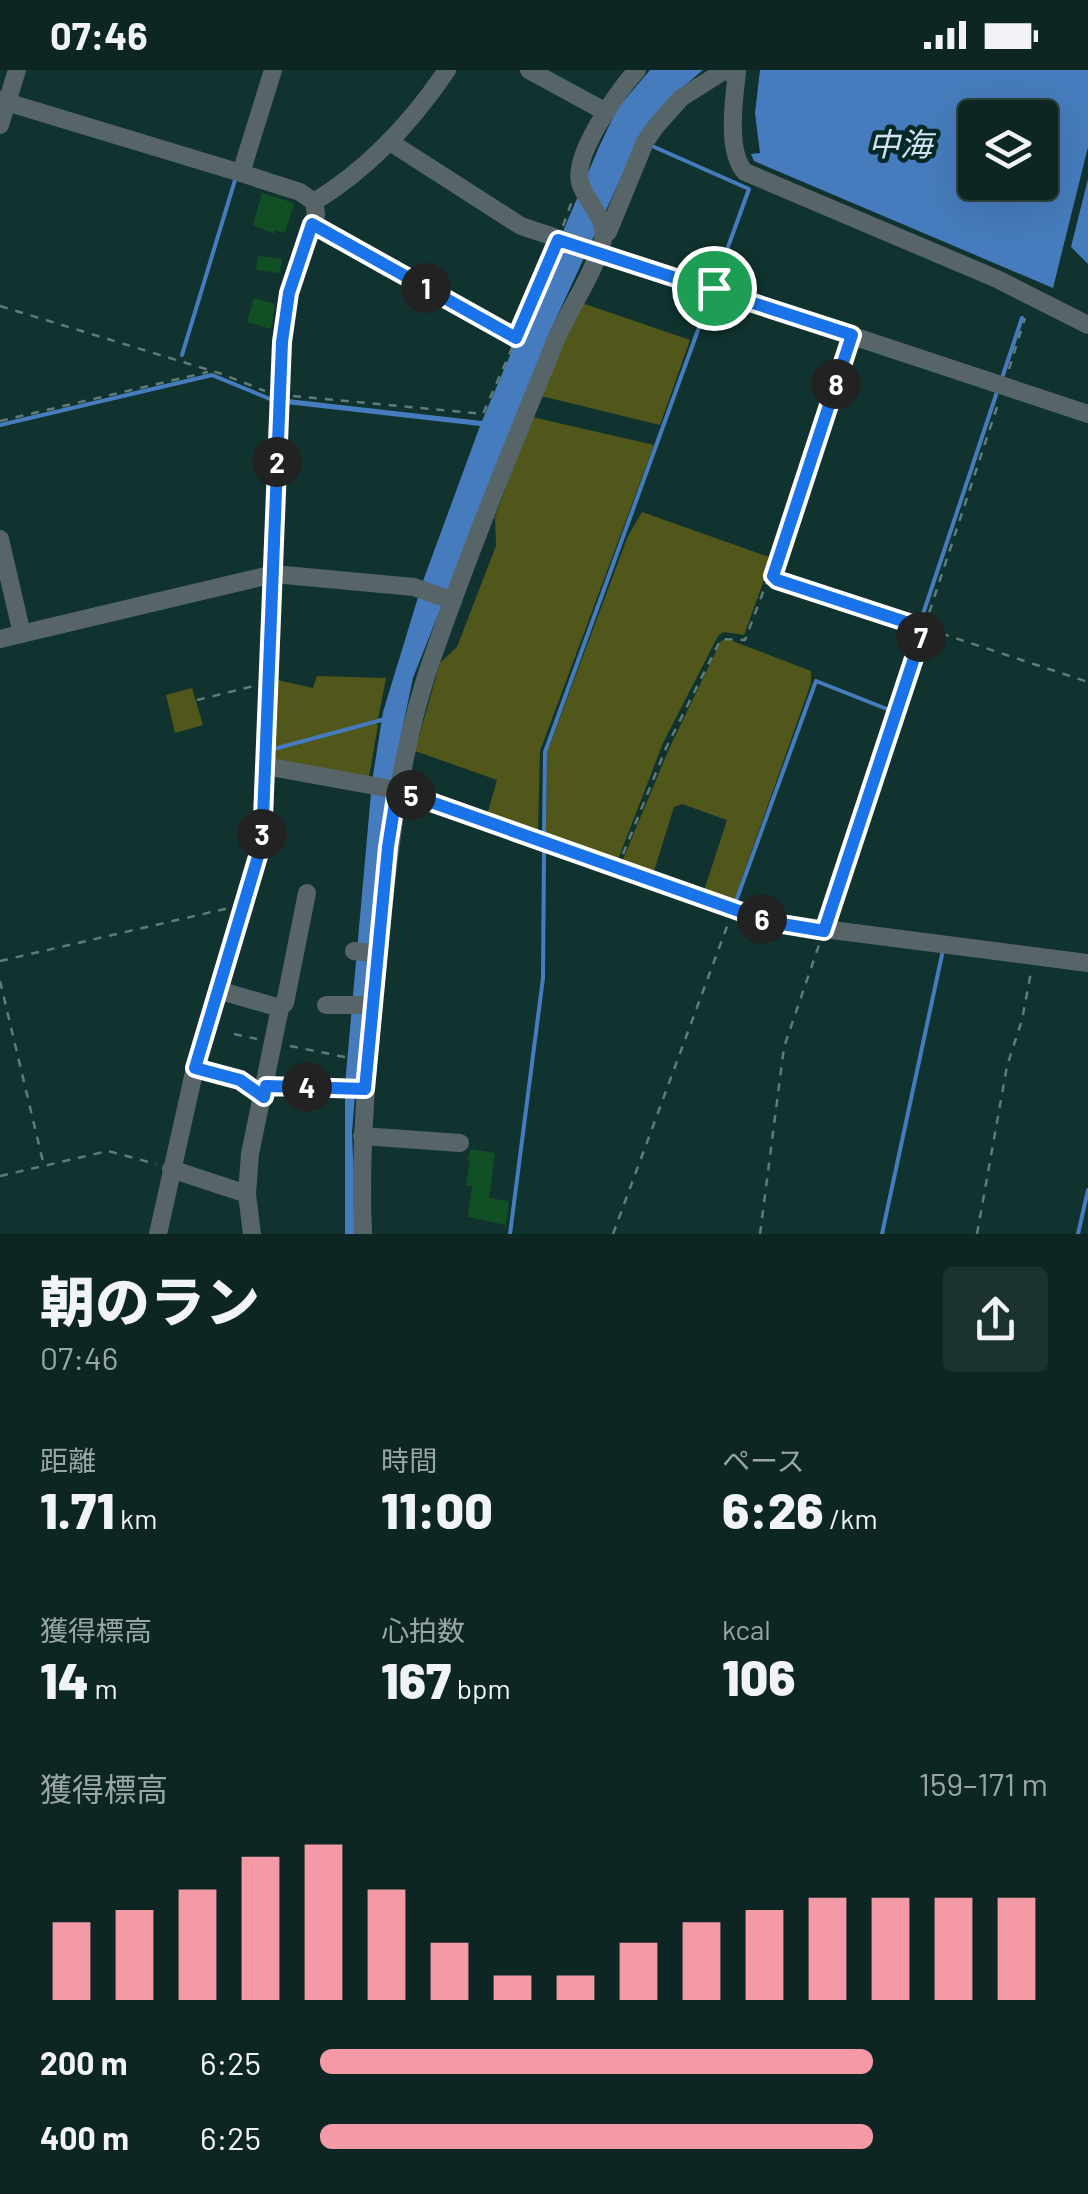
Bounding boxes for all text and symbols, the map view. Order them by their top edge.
text: 07:46 [50,12,148,58]
map controls [958,100,1058,200]
button: layers [958,100,1058,200]
water label: 中海 [868,124,937,162]
pin [672,246,757,331]
icon: arrive [687,261,742,316]
pin: 1 [401,263,451,313]
text: 1 [421,271,431,305]
pin: 8 [811,359,861,409]
text: 8 [828,367,844,401]
pin: 2 [252,437,302,487]
text: 2 [269,445,285,479]
pin: 7 [896,612,946,662]
text: 7 [914,620,928,654]
pin: 5 [386,770,436,820]
text: 5 [403,778,419,812]
pin: 3 [237,809,287,859]
text: 3 [254,817,270,851]
pin: 6 [737,894,787,944]
text: 6 [754,902,770,936]
pin: 4 [282,1062,332,1112]
text: 4 [299,1070,315,1104]
text: 朝のラン [40,1267,260,1333]
button: share [943,1267,1048,1372]
text: 07:46 [40,1338,118,1376]
text: 距離 [40,1443,96,1477]
text: 時間 [381,1443,437,1477]
text: ペース [722,1443,805,1477]
text: 1.71 [40,1479,115,1539]
text: 11:00 [381,1479,493,1539]
text: 6:26 [722,1479,824,1539]
text: km [115,1501,157,1535]
text: /km [824,1501,878,1535]
text: kcal [722,1612,771,1646]
text: 獲得標高 [40,1613,152,1647]
text: 心拍数 [381,1613,465,1647]
text: 106 [722,1646,796,1706]
text: 14 [40,1649,89,1709]
text: 167 [381,1649,451,1709]
text: m [89,1671,118,1705]
text: bpm [451,1671,511,1705]
text: 159–171 m [919,1764,1048,1802]
text: 獲得標高 [40,1769,168,1807]
text: 200 m [40,2043,128,2081]
text: 6:25 [200,2043,261,2081]
text: 400 m [40,2118,129,2156]
text: 6:25 [200,2118,261,2156]

